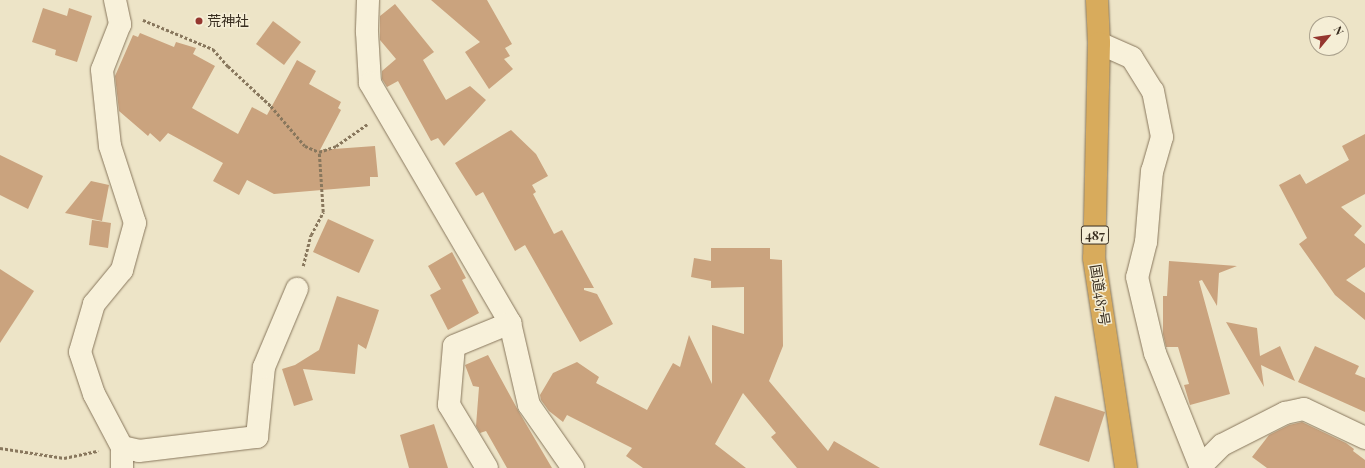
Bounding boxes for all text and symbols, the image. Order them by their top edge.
place label: 荒神社 [207,13,249,29]
marker: 荒神社 [194,16,204,26]
north arrow [1309,16,1349,56]
text: N [1331,23,1348,38]
road number: 487 [1080,224,1110,246]
street label: 国道487号 [1087,263,1113,327]

